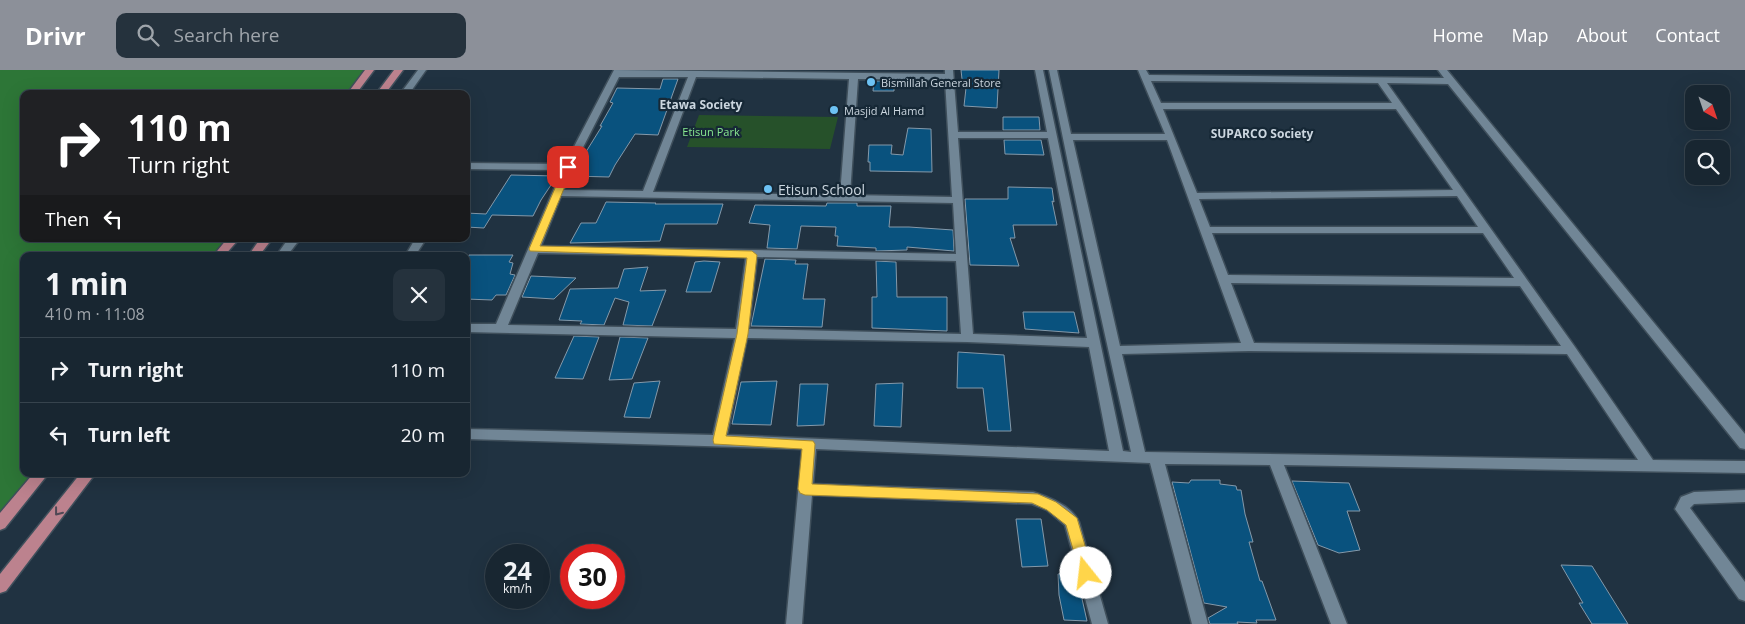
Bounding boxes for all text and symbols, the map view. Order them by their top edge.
search box [116,13,466,58]
text: Drivr [25,19,86,52]
icon: search [134,21,162,49]
text: Search here [174,22,279,48]
text: Home [1433,23,1483,47]
text: Map [1511,23,1549,47]
text: About [1577,23,1627,47]
text: Contact [1655,23,1720,47]
place label: Bismillah General Store [881,75,1001,90]
marker: Bismillah General Store [865,76,877,88]
north arrow [1685,85,1730,130]
map controls [1685,85,1730,185]
district label: Etawa Society [660,96,743,113]
place label: Masjid Al Hamd [844,103,924,118]
text: 110 m [128,104,232,151]
marker: Masjid Al Hamd [828,104,840,116]
icon: right [45,110,110,175]
park label: Etisun Park [682,124,740,139]
district label: SUPARCO Society [1211,125,1314,142]
button: search [1685,140,1730,185]
pin [547,146,589,188]
text: Turn right [128,149,230,179]
icon: arrive [554,153,582,181]
place label: Etisun School [778,180,865,199]
marker: Etisun School [762,183,774,195]
icon: left [99,205,127,233]
text: Then [45,206,89,232]
text: 1 min [45,263,128,304]
button: close [393,269,445,321]
text: 410 m · 11:08 [45,303,145,325]
icon: right [45,356,73,384]
text: Turn right [88,357,183,383]
text: 110 m [390,357,445,383]
icon: left [45,421,73,449]
text: Turn left [88,422,170,448]
text: 20 m [401,422,445,448]
one-way arrow [55,506,63,515]
speed limit sign: 30 [560,544,625,609]
position arrow [1059,546,1111,598]
text: 24 [503,553,532,587]
text: km/h [503,580,532,597]

